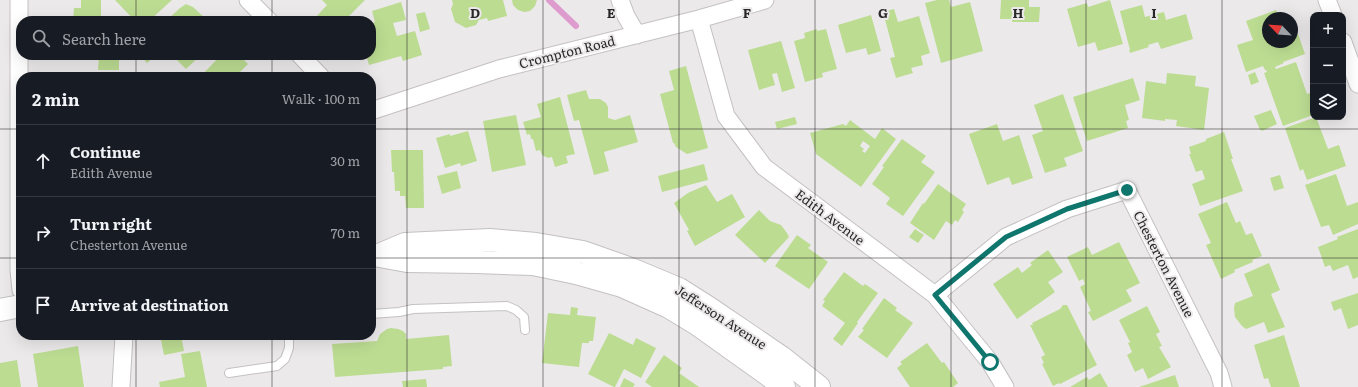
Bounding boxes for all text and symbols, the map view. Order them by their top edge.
text: D [470,3,480,22]
text: E [607,3,616,22]
text: F [743,3,751,22]
text: G [878,3,888,22]
text: H [1013,3,1024,22]
text: I [1151,3,1157,22]
north arrow [1262,12,1298,48]
map controls [1310,12,1346,120]
button: + [1310,12,1346,48]
search box [16,16,376,60]
icon: search [30,27,52,49]
text: Search here [62,27,146,50]
street label: Crompton Road [517,30,617,73]
button: − [1310,48,1346,84]
button: layers [1310,84,1346,120]
text: 2 min [32,86,80,111]
text: Walk · 100 m [282,89,360,108]
text: Continue [70,140,140,163]
icon: ahead [32,150,54,172]
text: 30 m [330,151,360,170]
text: Edith Avenue [70,163,152,182]
route end [1118,181,1136,199]
street label: Edith Avenue [792,184,869,249]
street label: Chesterton Avenue [1129,207,1200,321]
text: Turn right [70,212,152,235]
icon: right [32,222,54,244]
text: 70 m [331,223,360,242]
text: Chesterton Avenue [70,235,187,254]
street label: Jefferson Avenue [672,280,771,353]
text: Arrive at destination [70,293,229,316]
icon: arrive [32,294,54,316]
route start [981,353,999,371]

